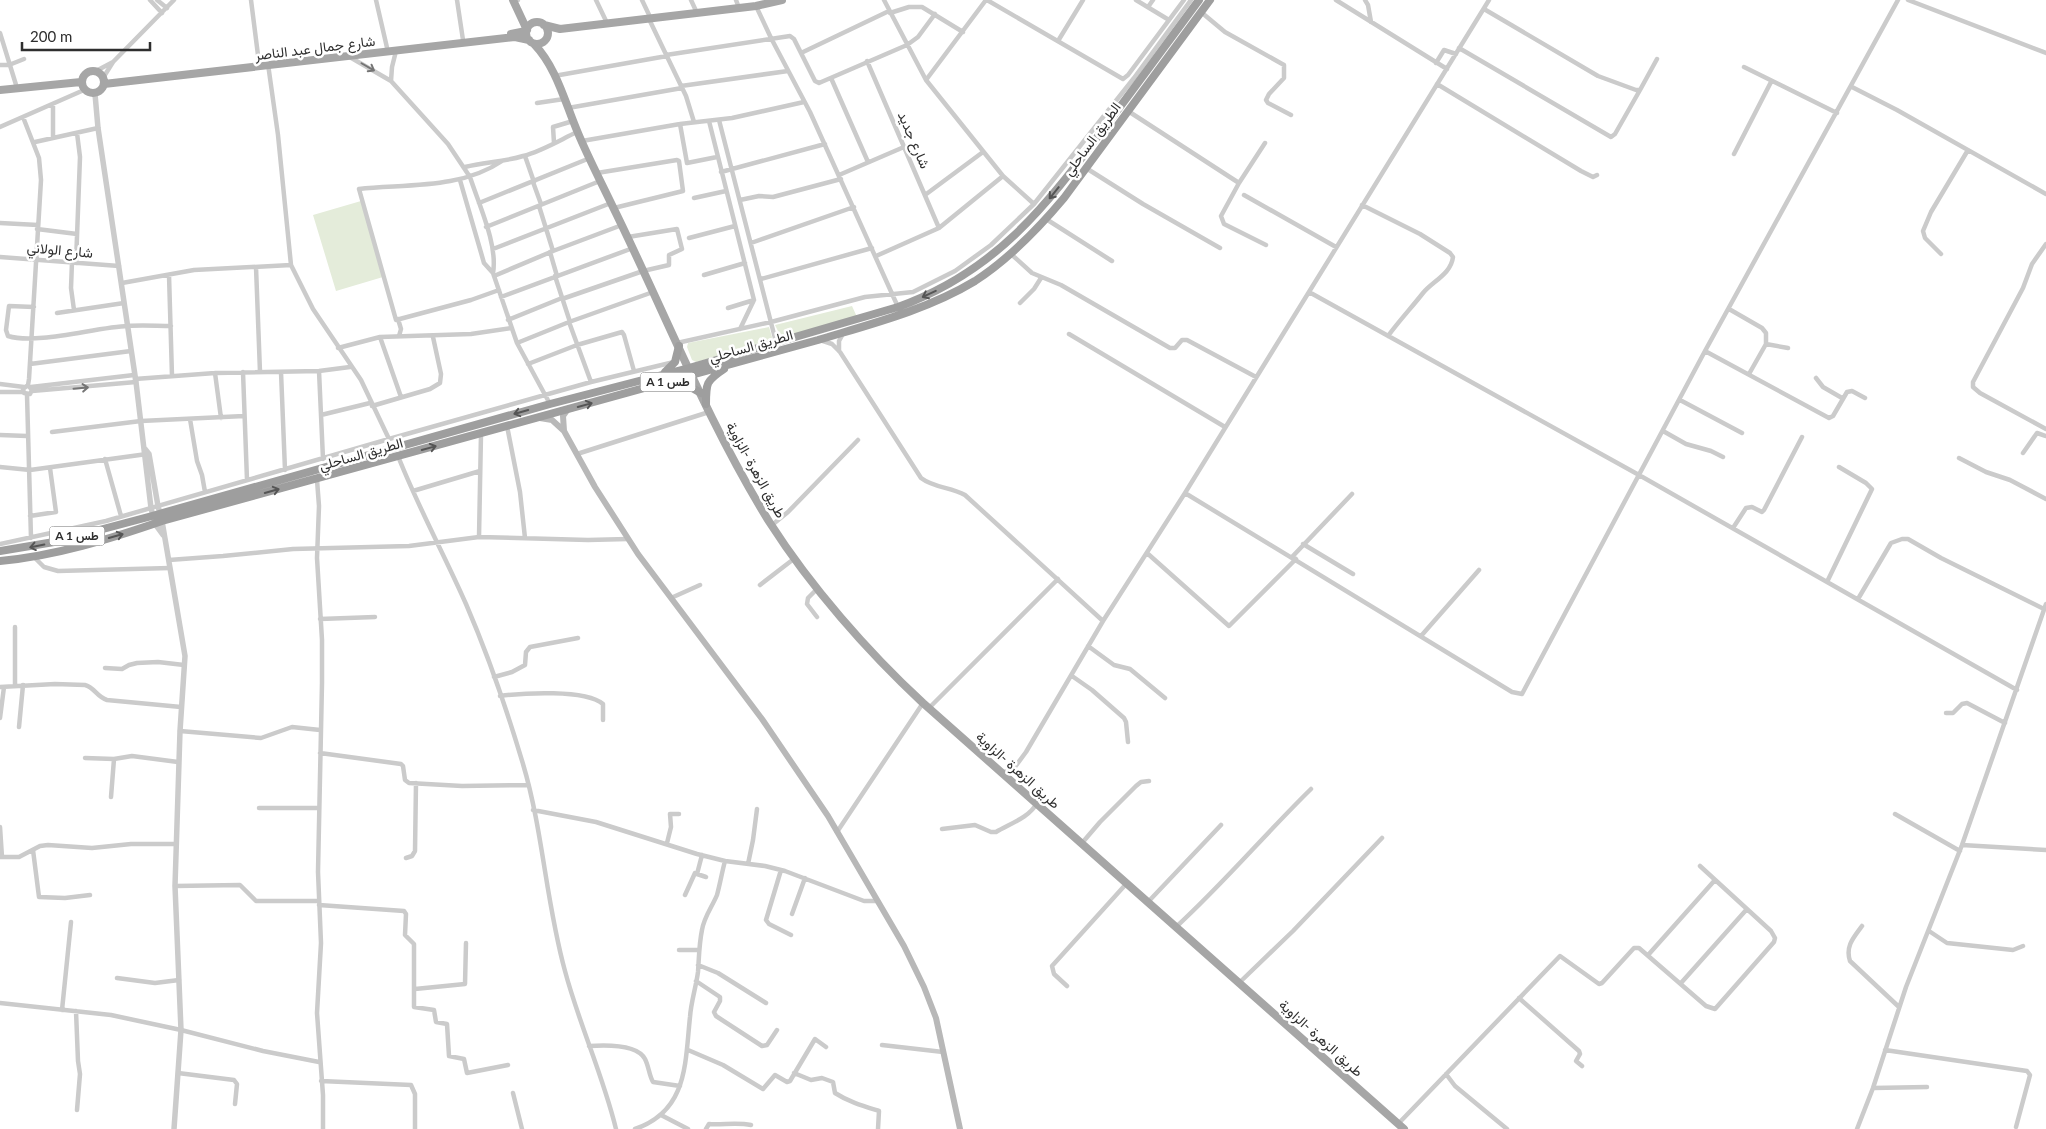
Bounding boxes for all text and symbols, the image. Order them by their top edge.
scale bar [22,20,150,52]
text: 200 m [30,27,72,45]
street label: شارع جمال عبد الناصر [253,32,377,66]
one-way arrow [360,63,375,73]
street label: الطريق الساحلي [1059,99,1127,181]
street label: شارع جديد [892,109,934,172]
one-way arrow [1048,186,1059,199]
street label: شارع الولاني [26,238,94,265]
one-way arrow [922,290,937,300]
street label: الطريق الساحلي [707,325,796,369]
road number: A 1 طس [640,372,696,392]
one-way arrow [72,383,88,393]
one-way arrow [577,399,593,409]
one-way arrow [514,408,530,417]
street label: طريق الزهرة -الزاوية [722,419,790,521]
street label: الطريق الساحلي [317,433,406,477]
one-way arrow [420,443,436,452]
one-way arrow [264,486,280,496]
road number: A 1 طس [50,526,104,546]
one-way arrow [107,530,123,540]
one-way arrow [30,541,46,551]
street label: طريق الزهرة -الزاوية [972,728,1064,812]
street label: طريق الزهرة -الزاوية [1275,996,1367,1080]

